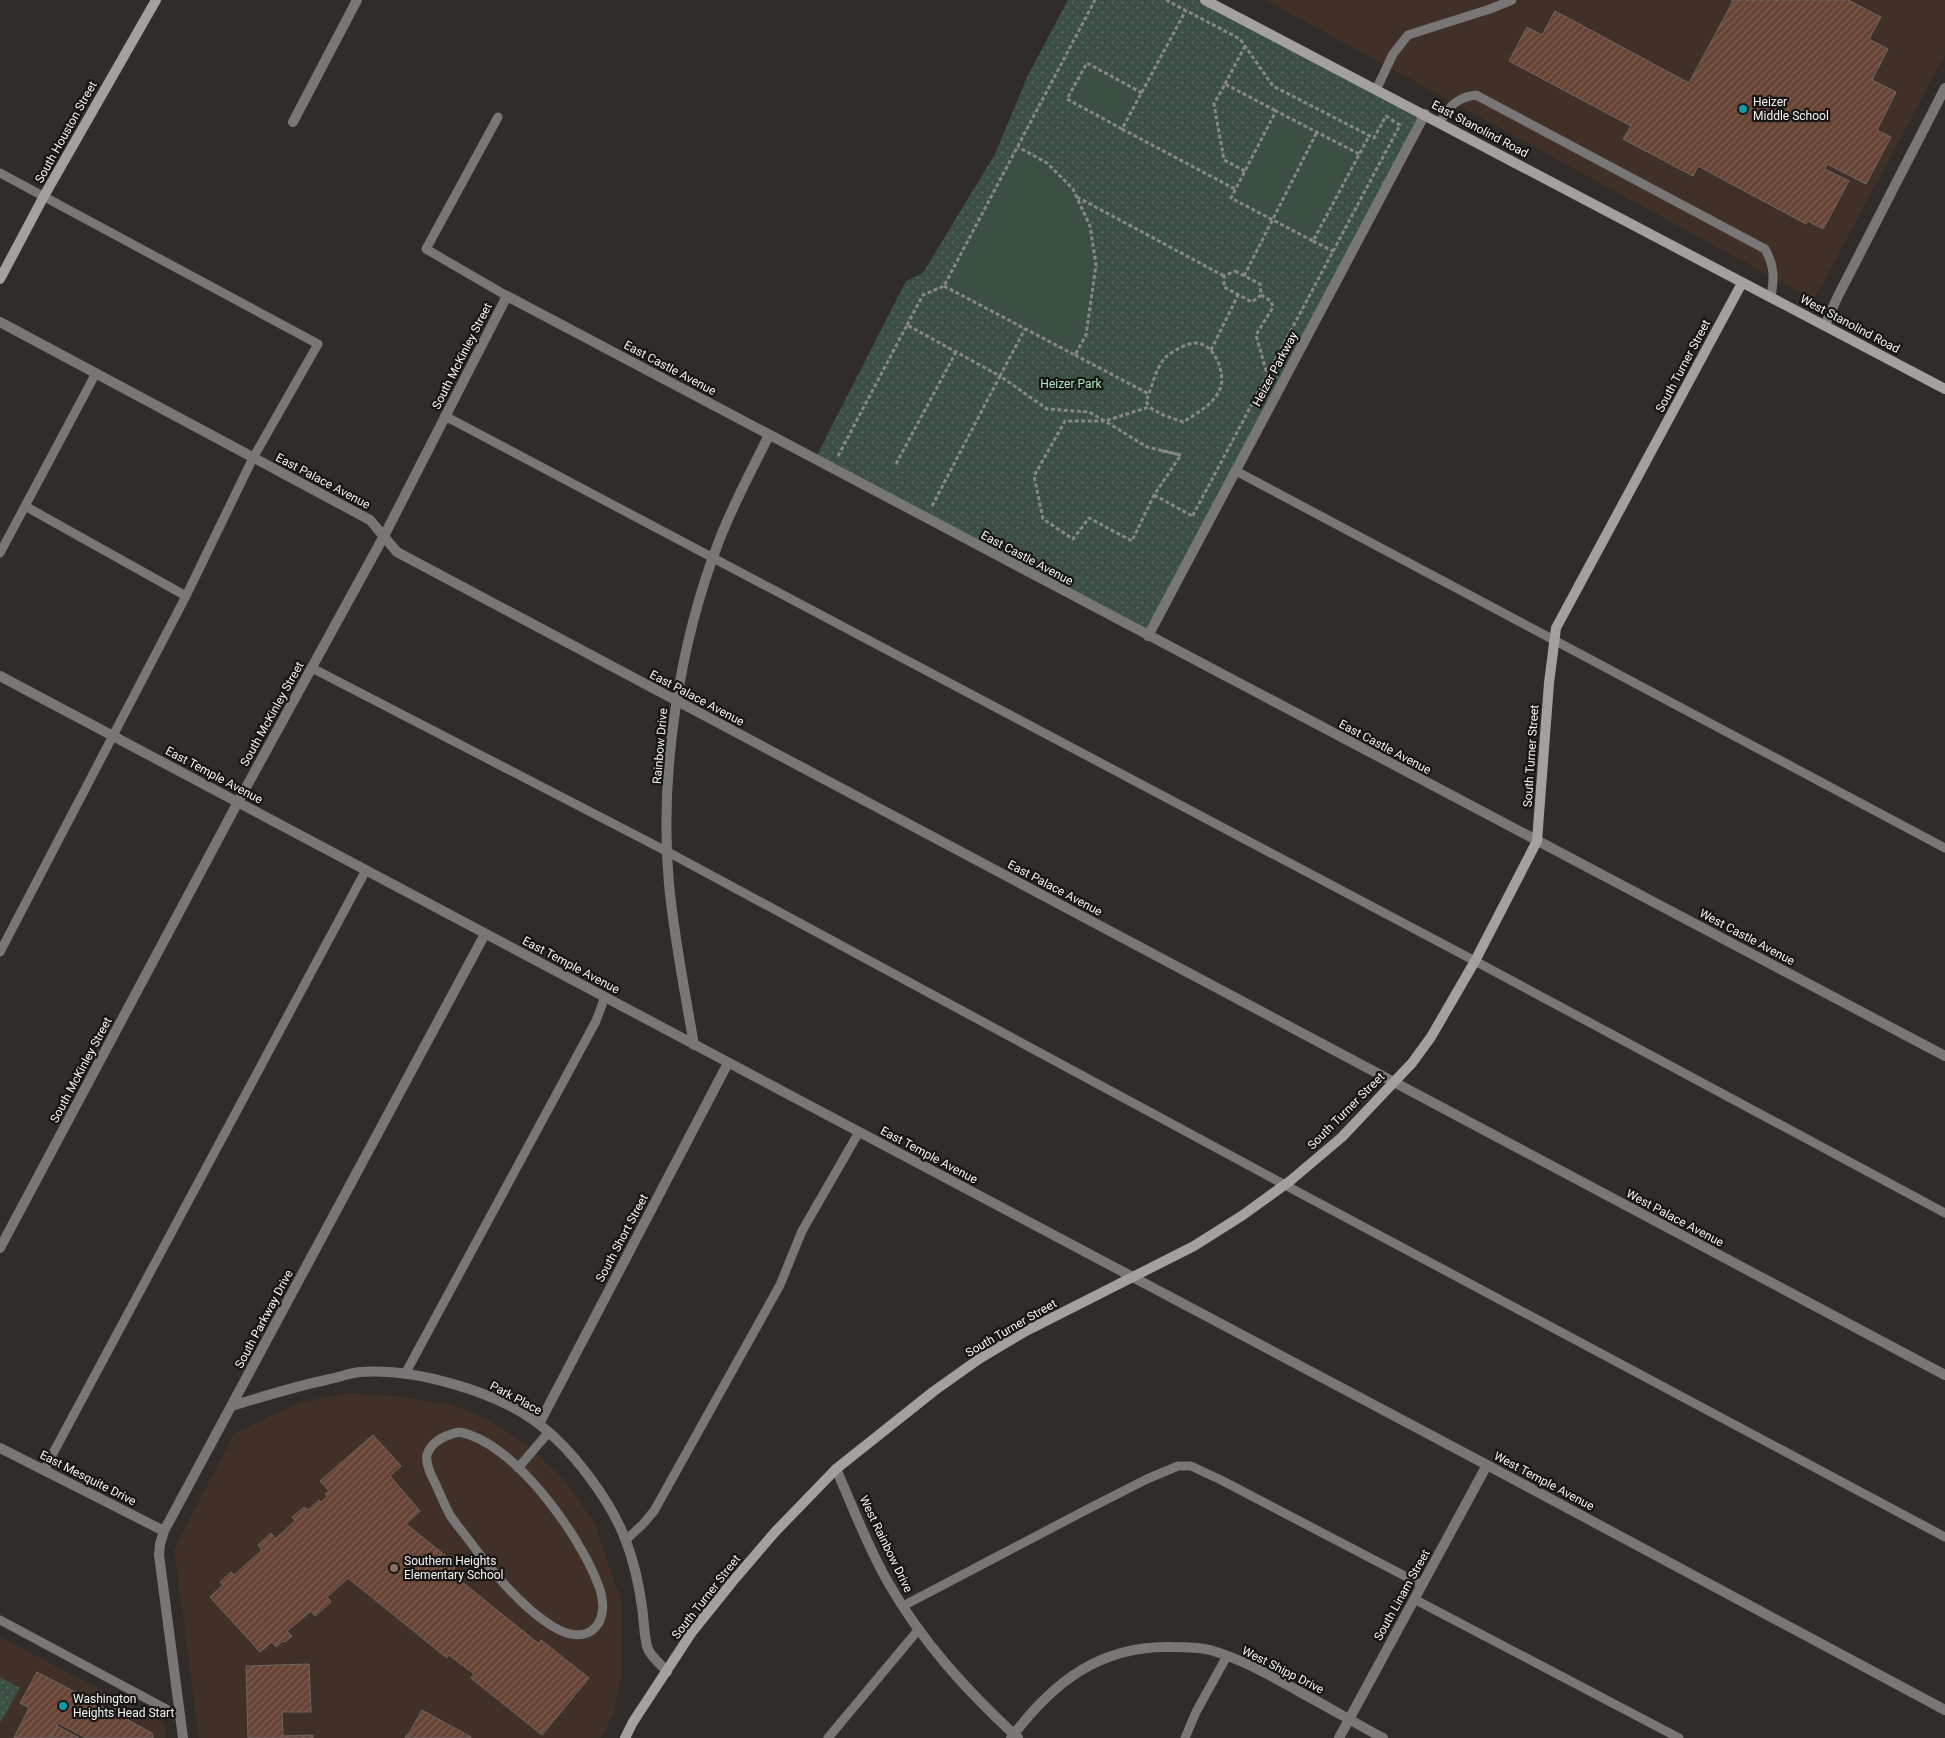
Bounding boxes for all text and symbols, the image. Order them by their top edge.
street label: South Houston Street [32,79,100,185]
place label: Heizer Middle School [1753,95,1829,123]
street label: East Stanolind Road [1429,98,1531,160]
marker: Heizer Middle School [1737,103,1749,115]
street label: West Stanolind Road [1798,292,1902,356]
street label: South McKinley Street [429,300,495,412]
street label: South Turner Street [1653,317,1713,415]
street label: Heizer Parkway [1249,329,1301,409]
street label: East Castle Avenue [622,338,718,398]
park label: Heizer Park [1040,377,1103,391]
street label: East Palace Avenue [273,450,373,512]
street label: East Castle Avenue [979,528,1075,588]
street label: South McKinley Street [237,659,307,769]
street label: East Palace Avenue [647,667,747,729]
street label: South Turner Street [1520,704,1542,808]
street label: Rainbow Drive [650,708,670,784]
street label: East Castle Avenue [1337,717,1433,777]
street label: East Temple Avenue [163,743,265,807]
street label: East Palace Avenue [1005,857,1105,919]
street label: West Castle Avenue [1697,906,1797,968]
street label: East Temple Avenue [520,933,622,997]
street label: South McKinley Street [47,1015,115,1125]
street label: South Turner Street [1305,1070,1387,1152]
street label: East Temple Avenue [878,1123,980,1187]
street label: West Palace Avenue [1624,1186,1726,1250]
street label: South Short Street [593,1192,651,1284]
street label: South Parkway Drive [232,1267,296,1371]
street label: South Turner Street [963,1296,1059,1360]
street label: Park Place [488,1378,544,1418]
street label: East Mesquite Drive [38,1448,138,1508]
street label: West Temple Avenue [1492,1449,1596,1513]
street label: West Rainbow Drive [856,1493,916,1595]
street label: South Linam Street [1371,1547,1433,1643]
street label: South Turner Street [669,1552,743,1642]
place label: Southern Heights Elementary School [404,1554,504,1582]
marker: Southern Heights Elementary School [388,1562,400,1574]
street label: West Shipp Drive [1240,1643,1326,1697]
place label: Washington Heights Head Start [73,1692,174,1720]
marker: Washington Heights Head Start [57,1700,69,1712]

